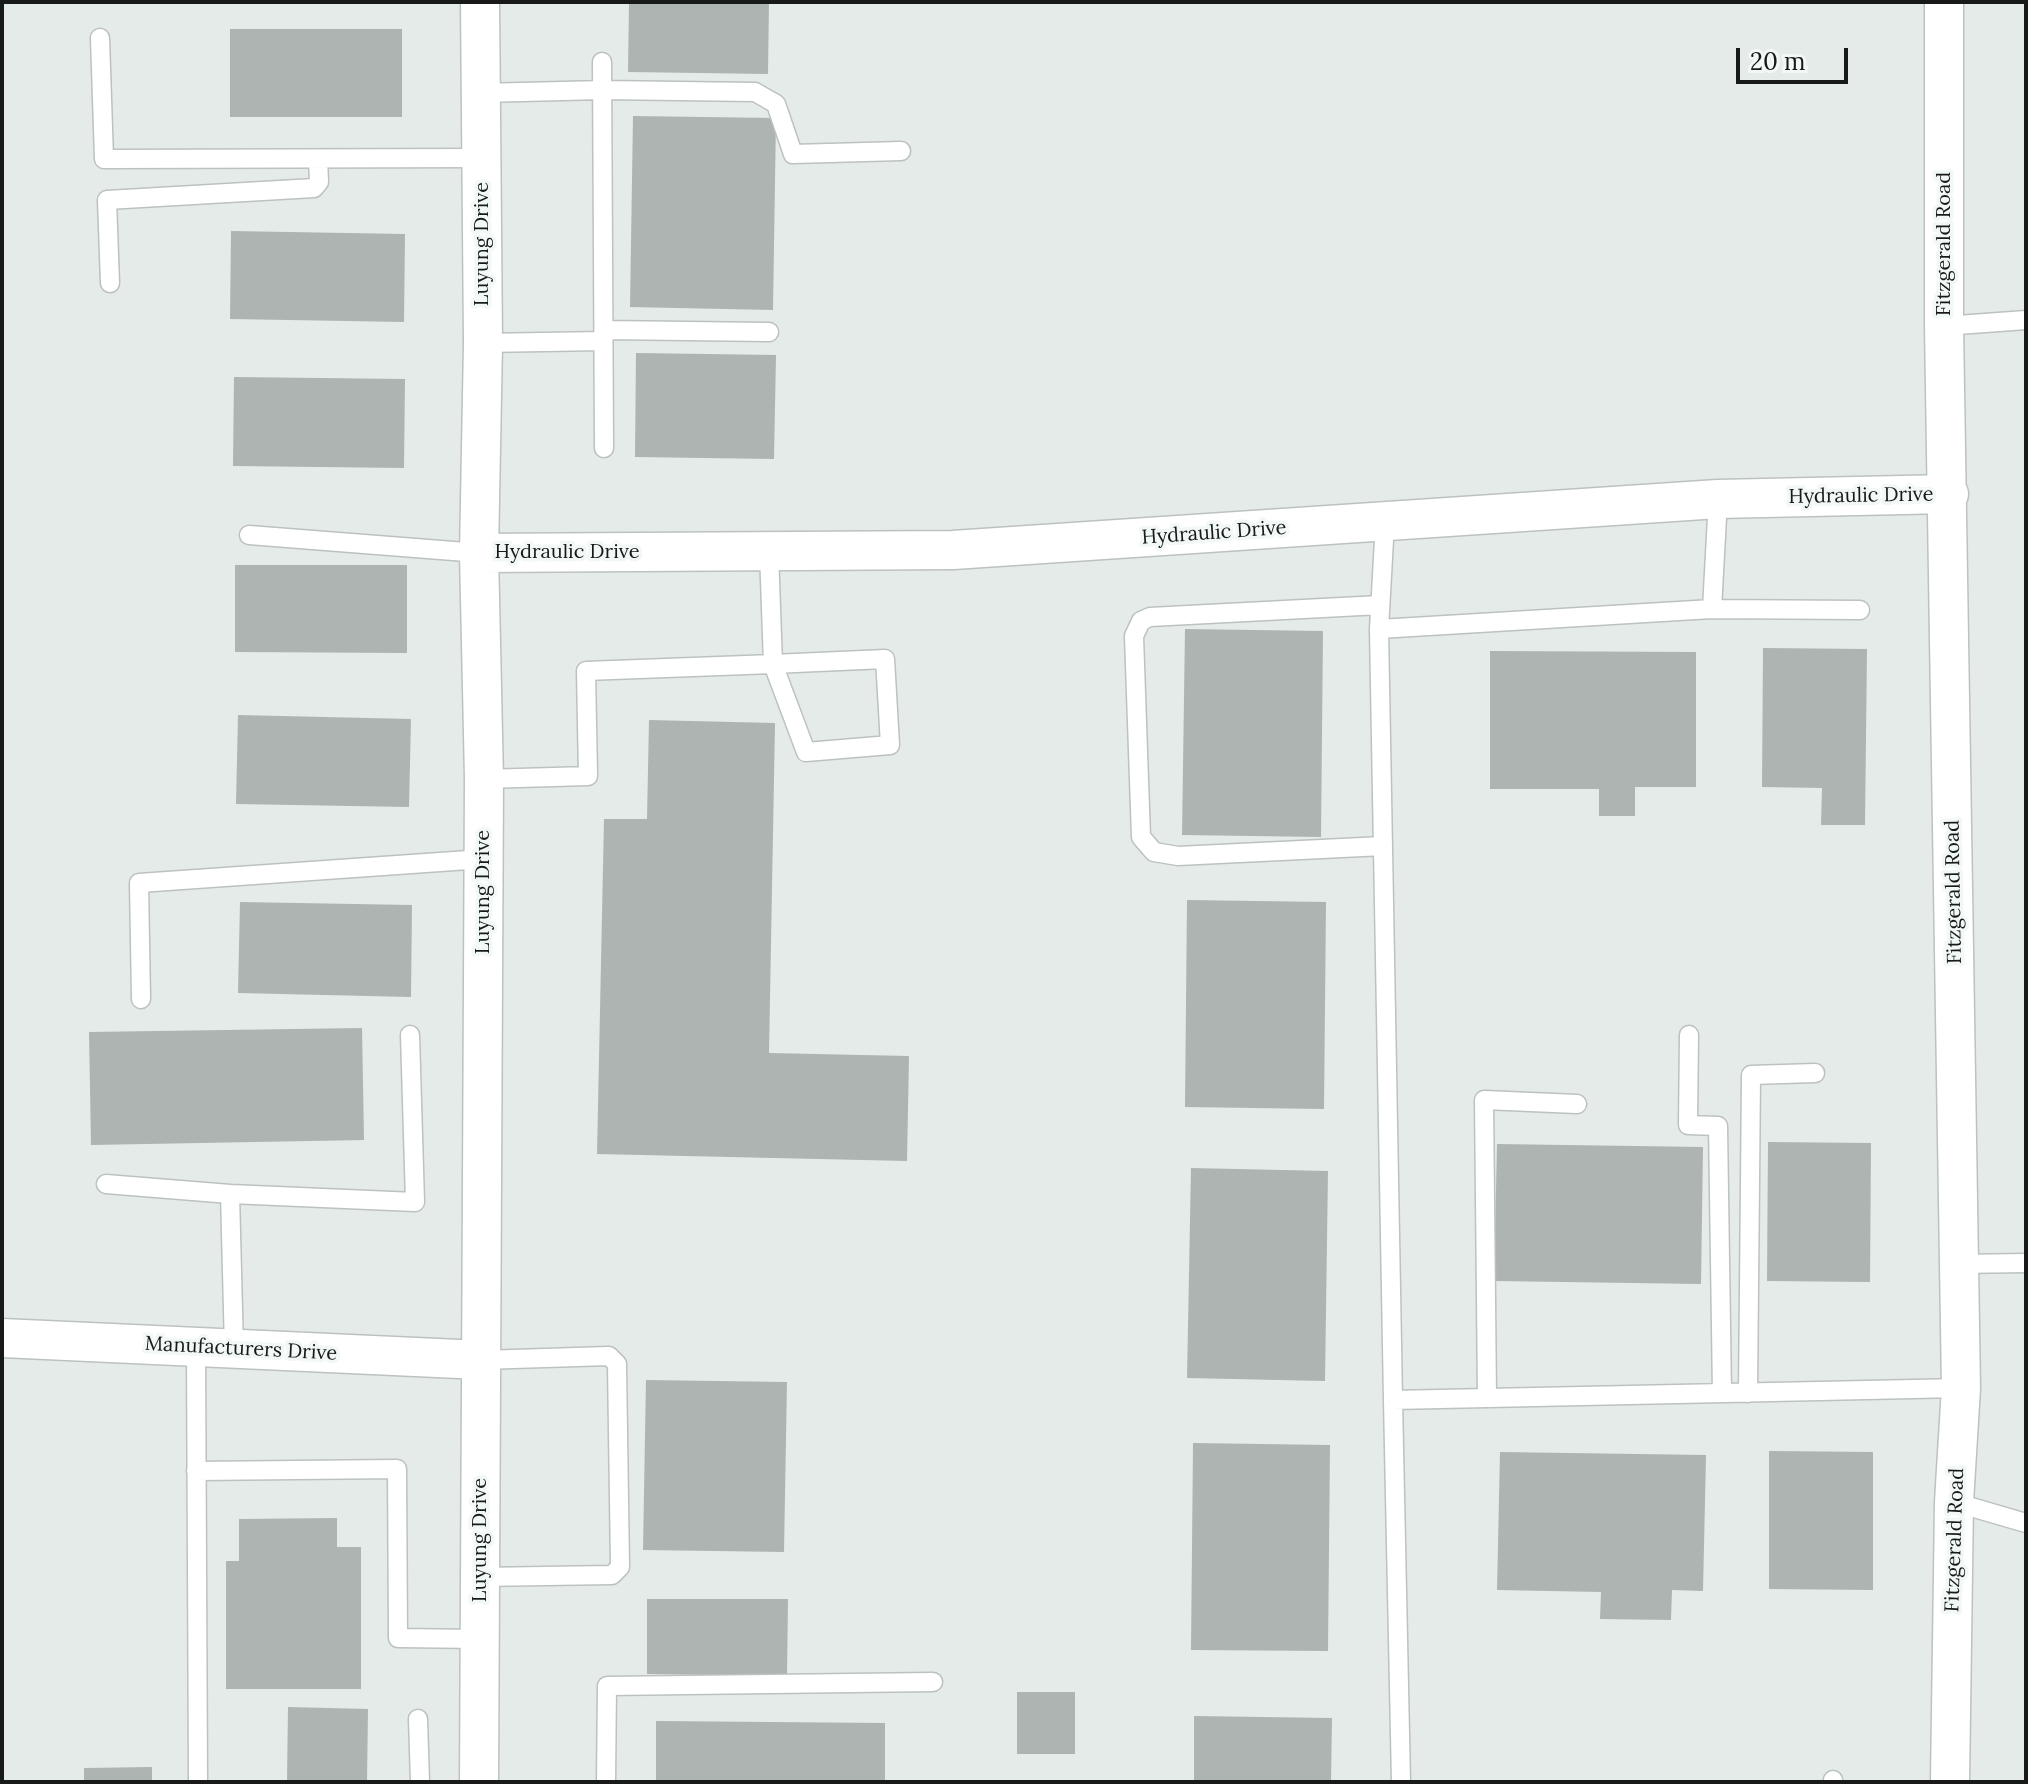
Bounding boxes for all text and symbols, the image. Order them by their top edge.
scale bar [1740,32,1852,82]
text: 20 m [1750,46,1806,77]
street label: Fitzgerald Road [1932,172,1956,316]
street label: Luyung Drive [470,182,494,306]
street label: Hydraulic Drive [1788,483,1934,509]
street label: Hydraulic Drive [1141,516,1287,550]
street label: Hydraulic Drive [494,540,640,564]
street label: Fitzgerald Road [1941,820,1967,964]
street label: Luyung Drive [471,830,495,954]
street label: Manufacturers Drive [144,1332,338,1366]
street label: Fitzgerald Road [1940,1467,1970,1613]
street label: Luyung Drive [468,1478,492,1602]

